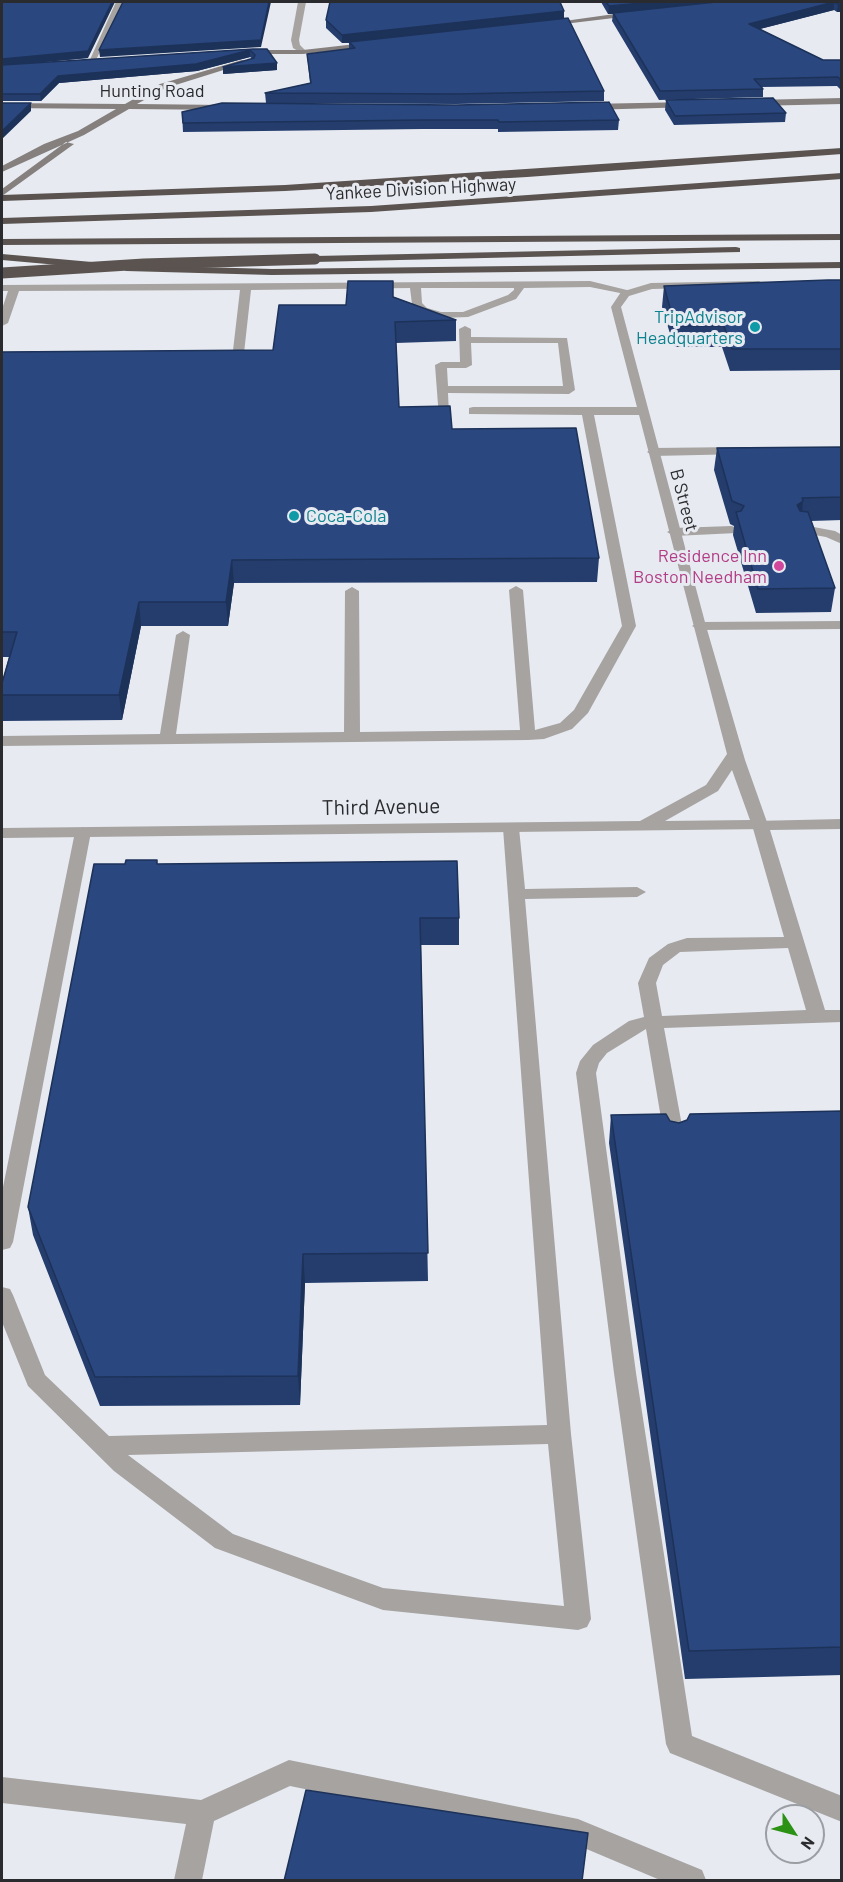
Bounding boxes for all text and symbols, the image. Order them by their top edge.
street label: Hunting Road [100,80,204,102]
street label: Yankee Division Highway [325,173,517,205]
place label: TripAdvisor Headquarters [636,306,743,348]
marker: TripAdvisor Headquarters [748,320,762,334]
street label: B Street [665,466,703,534]
place label: Coca-Cola [306,505,386,527]
marker: Coca-Cola [287,509,301,523]
place label: Residence Inn Boston Needham [633,545,767,588]
marker: Residence Inn Boston Needham [772,559,786,573]
street label: Third Avenue [322,793,440,821]
north arrow [765,1804,825,1864]
text: N [798,1834,819,1854]

